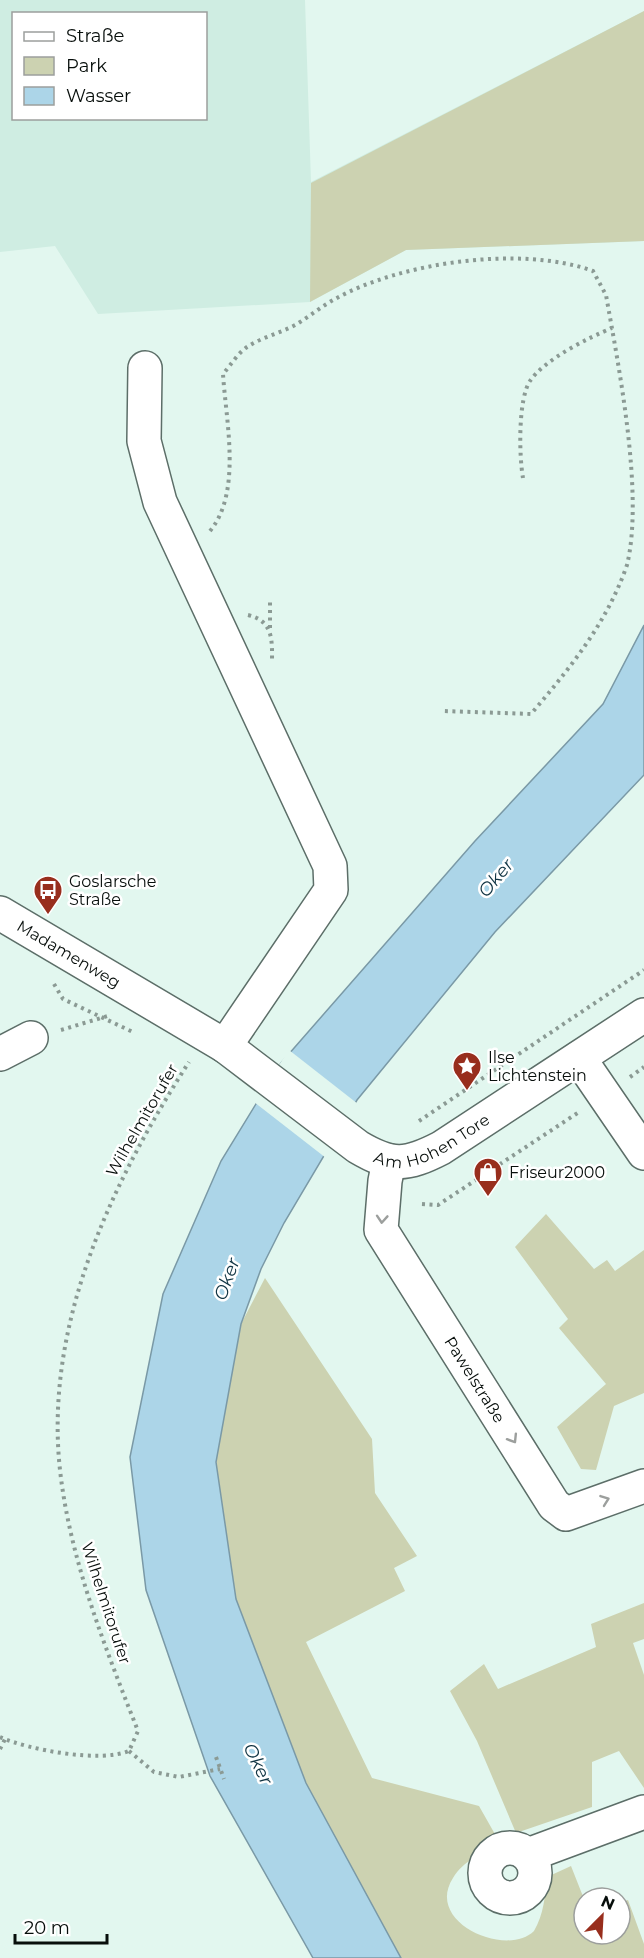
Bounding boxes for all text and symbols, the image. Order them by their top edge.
legend [12,12,207,120]
text: Straße [66,25,125,47]
text: Park [66,55,107,77]
text: Wasser [66,85,131,107]
water label: Oker [474,854,519,902]
place label: Goslarsche Straße [69,872,157,909]
bus stop icon: Goslarsche Straße [32,874,64,916]
street label: Madamenweg [14,916,124,992]
place label: Ilse Lichtenstein [488,1048,587,1085]
place icon: Ilse Lichtenstein [451,1050,483,1092]
street label: Wilhelmitorufer [102,1060,182,1180]
street label: Am Hohen Tore [371,1110,493,1172]
shop icon: Friseur2000 [472,1156,504,1198]
place label: Friseur2000 [509,1163,605,1182]
one-way arrow [376,1214,389,1223]
water label: Oker [209,1254,245,1303]
street label: Pawelstraße [441,1333,509,1426]
one-way arrow [505,1433,517,1443]
one-way arrow [599,1494,610,1507]
street label: Wilhelmitorufer [77,1540,135,1666]
water label: Oker [239,1740,278,1789]
north arrow [572,1886,632,1946]
text: N [598,1891,618,1914]
scale bar [15,1907,106,1945]
text: 20 m [24,1917,70,1939]

